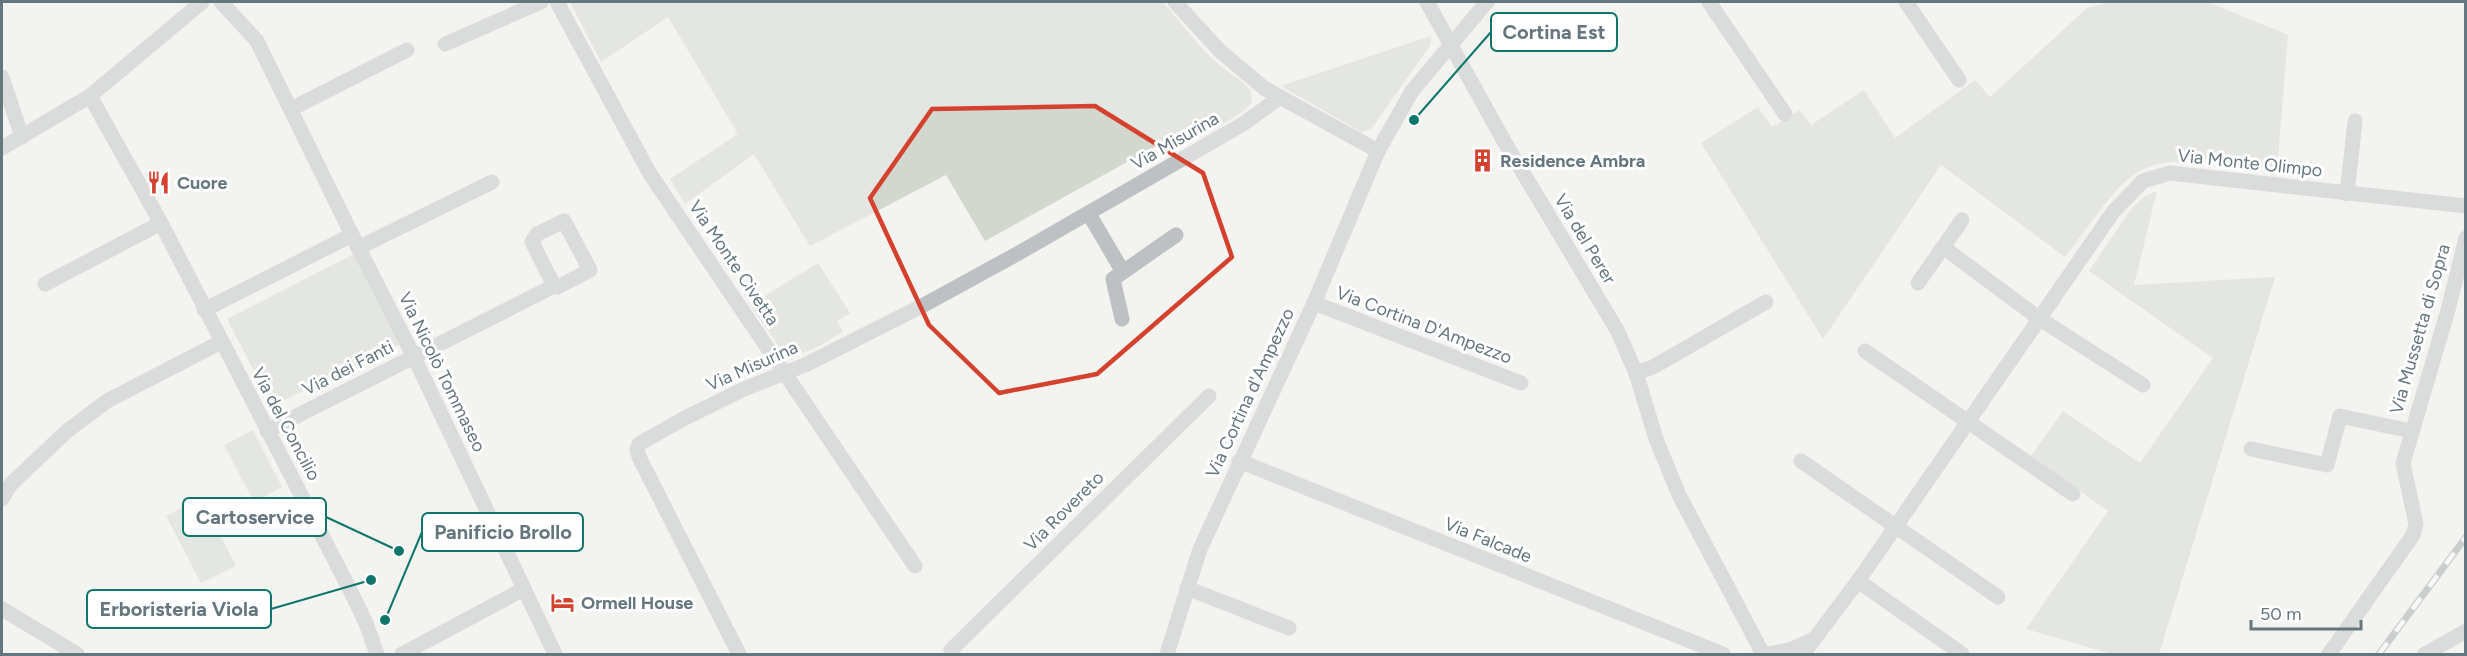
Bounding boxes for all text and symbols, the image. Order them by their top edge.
callout: Cortina Est [1491,13,1617,51]
text: Cortina Est [1503,20,1605,44]
street label: Via Misurina [1127,107,1223,175]
street label: Via Monte Olimpo [2176,144,2324,182]
building icon: Residence Ambra [1469,148,1495,174]
place label: Residence Ambra [1500,150,1645,172]
restaurant icon: Cuore [146,170,172,196]
place label: Cuore [177,172,228,194]
street label: Via del Perer [1550,190,1620,288]
street label: Via Monte Civetta [684,196,784,330]
street label: Via Mussetta di Sopra [2385,241,2455,417]
street label: Via Cortina D'Ampezzo [1333,281,1515,369]
street label: Via Nicolò Tommaseo [394,288,490,456]
street label: Via Cortina d'Ampezzo [1201,305,1299,481]
street label: Via dei Fanti [299,336,397,400]
street label: Via Misurina [703,336,801,396]
street label: Via del Concilio [247,364,325,484]
street label: Via Rovereto [1020,467,1108,555]
callout: Cartoservice [183,498,326,536]
text: Cartoservice [196,505,314,529]
street label: Via Falcade [1441,512,1535,568]
callout: Panificio Brollo [422,513,583,551]
text: Panificio Brollo [434,520,572,544]
callout: Erboristeria Viola [87,590,271,628]
hotel icon: Ormell House [550,590,576,616]
place label: Ormell House [581,592,693,614]
scale bar [2251,593,2360,631]
text: Erboristeria Viola [99,597,259,621]
text: 50 m [2260,603,2302,625]

